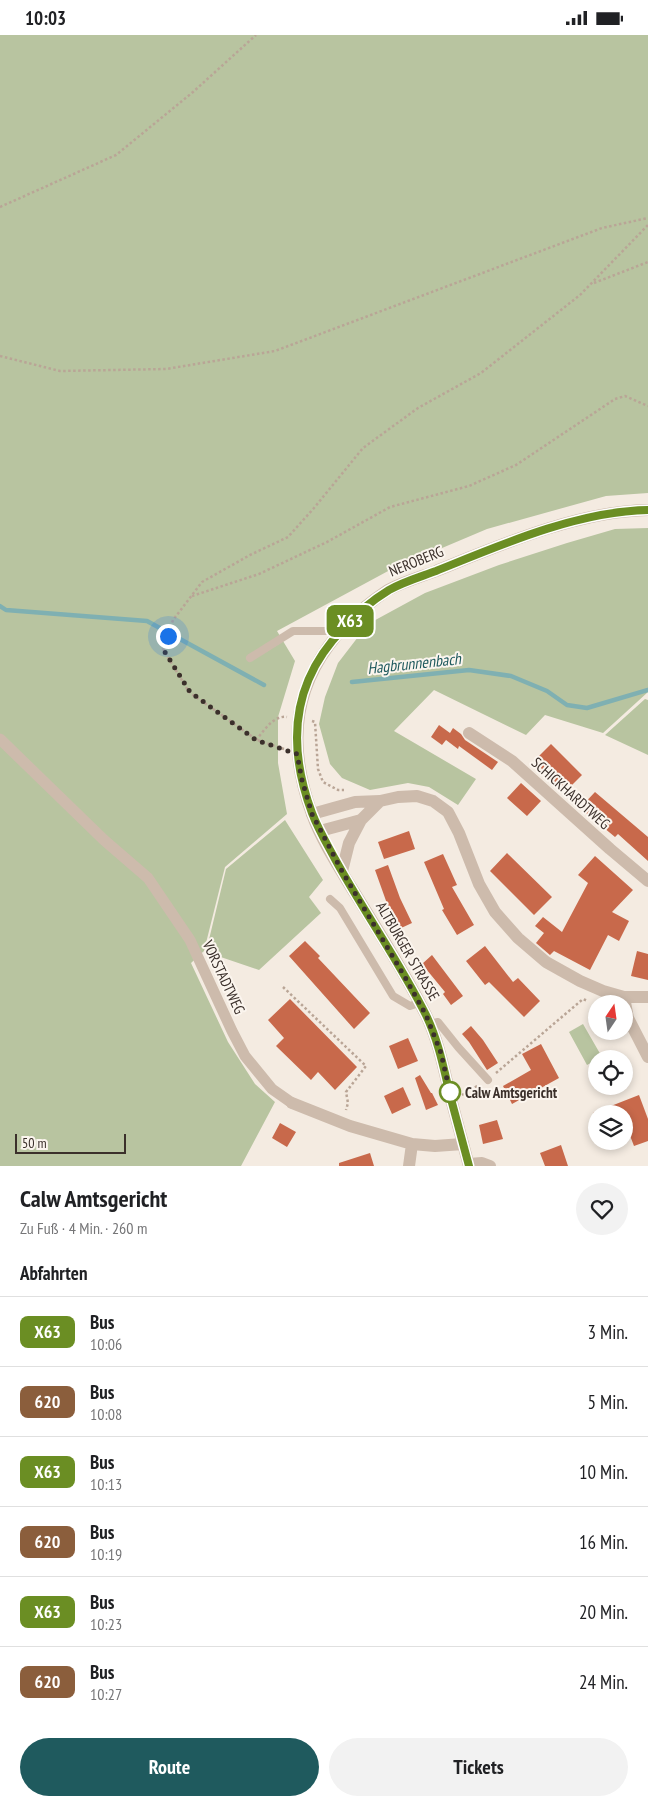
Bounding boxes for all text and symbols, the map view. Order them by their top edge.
text: 10:03 [25,6,66,30]
street label: NEROBERG [386,541,446,581]
line badge: X63 [321,605,379,637]
text: X63 [337,609,363,632]
your location [156,624,181,649]
water label: Hagbrunnenbach [366,648,463,678]
street label: SCHICKHARDTWEG [528,753,614,833]
street label: ALTBURGER STRASSE [372,898,444,1004]
street label: VORSTADTWEG [198,936,249,1017]
north arrow [588,995,632,1040]
map controls [588,995,633,1150]
button: locate [588,1050,633,1095]
marker: Calw Amtsgericht [439,1081,461,1103]
place label: Calw Amtsgericht [465,1083,558,1102]
button: layers [588,1105,633,1150]
scale bar [15,1131,126,1154]
text: 50 m [22,1134,47,1152]
text: Calw Amtsgericht [20,1183,167,1214]
button: heart [576,1183,628,1235]
text: Zu Fuß · 4 Min. · 260 m [20,1218,147,1238]
text: Abfahrten [20,1261,87,1285]
text: Bus [90,1310,114,1334]
text: X63 [34,1320,61,1343]
text: 3 Min. [587,1320,628,1344]
text: 10:06 [90,1334,122,1354]
text: Bus [90,1380,114,1404]
text: 620 [35,1390,60,1413]
text: 5 Min. [587,1390,628,1414]
text: 10:08 [90,1404,122,1424]
text: Bus [90,1450,114,1474]
text: X63 [34,1460,61,1483]
text: 10 Min. [579,1460,628,1484]
text: 10:13 [90,1474,122,1494]
text: Bus [90,1520,114,1544]
text: 620 [35,1530,60,1553]
text: 16 Min. [579,1530,628,1554]
text: 10:19 [90,1544,122,1564]
text: Bus [90,1590,114,1614]
text: X63 [34,1600,61,1623]
text: 20 Min. [579,1600,628,1624]
text: 10:23 [90,1614,122,1634]
text: Bus [90,1660,114,1684]
text: 620 [35,1670,60,1693]
text: 24 Min. [579,1670,628,1694]
text: 10:27 [90,1684,122,1704]
button: Route [20,1738,319,1796]
button: Tickets [329,1738,628,1796]

